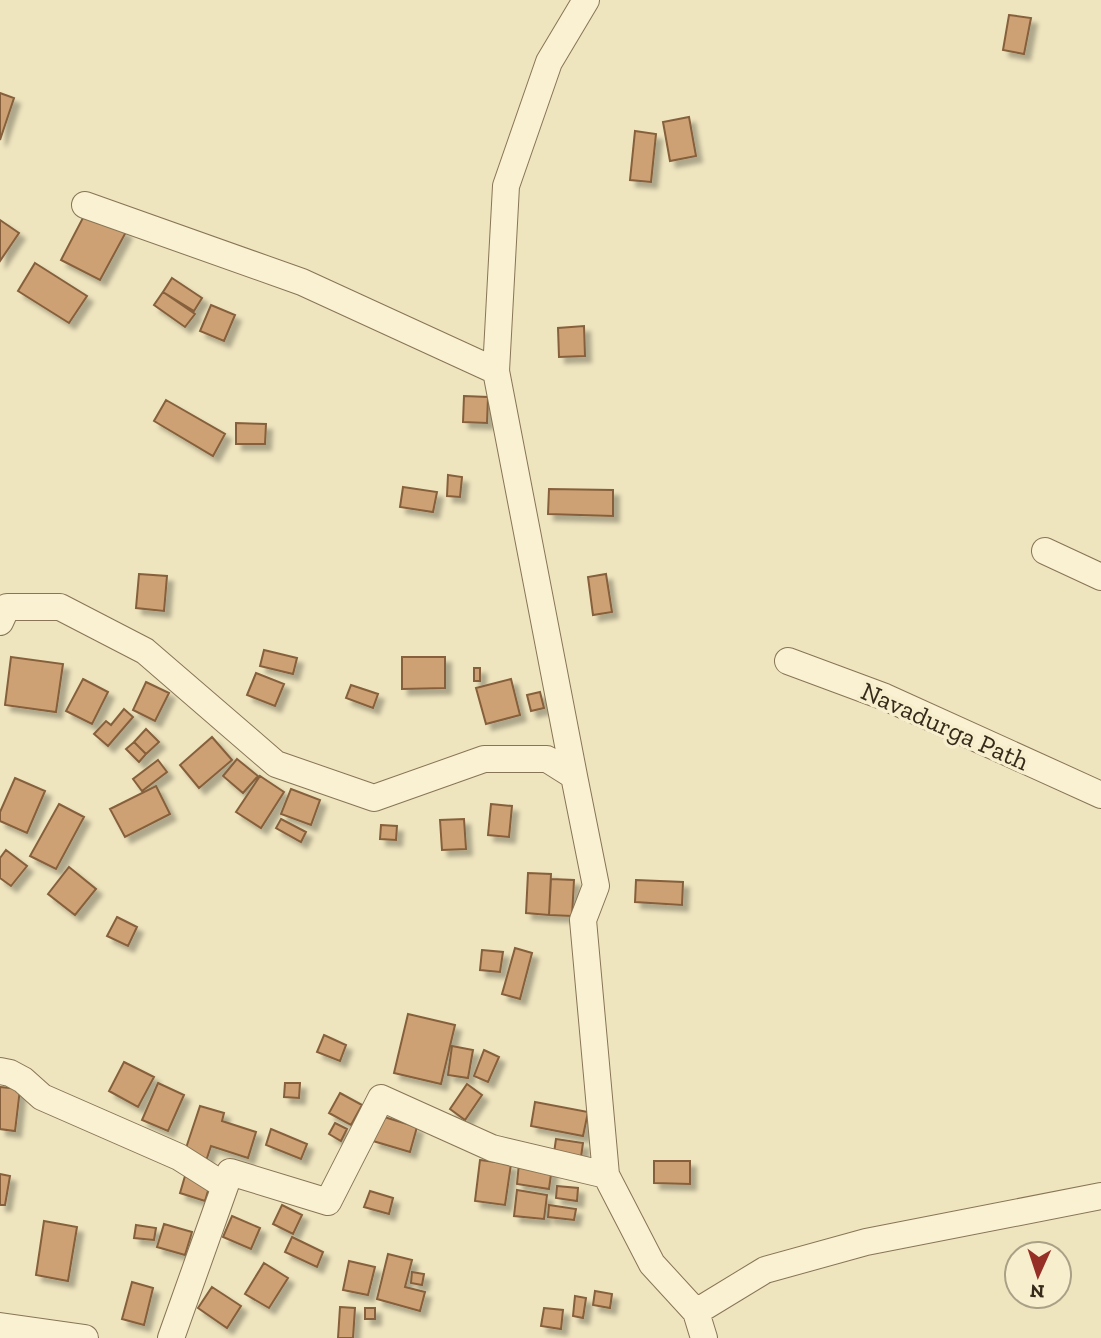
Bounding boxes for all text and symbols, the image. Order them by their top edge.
street label: Navadurga Path [856,675,1034,777]
north arrow [1003,1240,1073,1310]
text: N [1029,1280,1045,1303]

